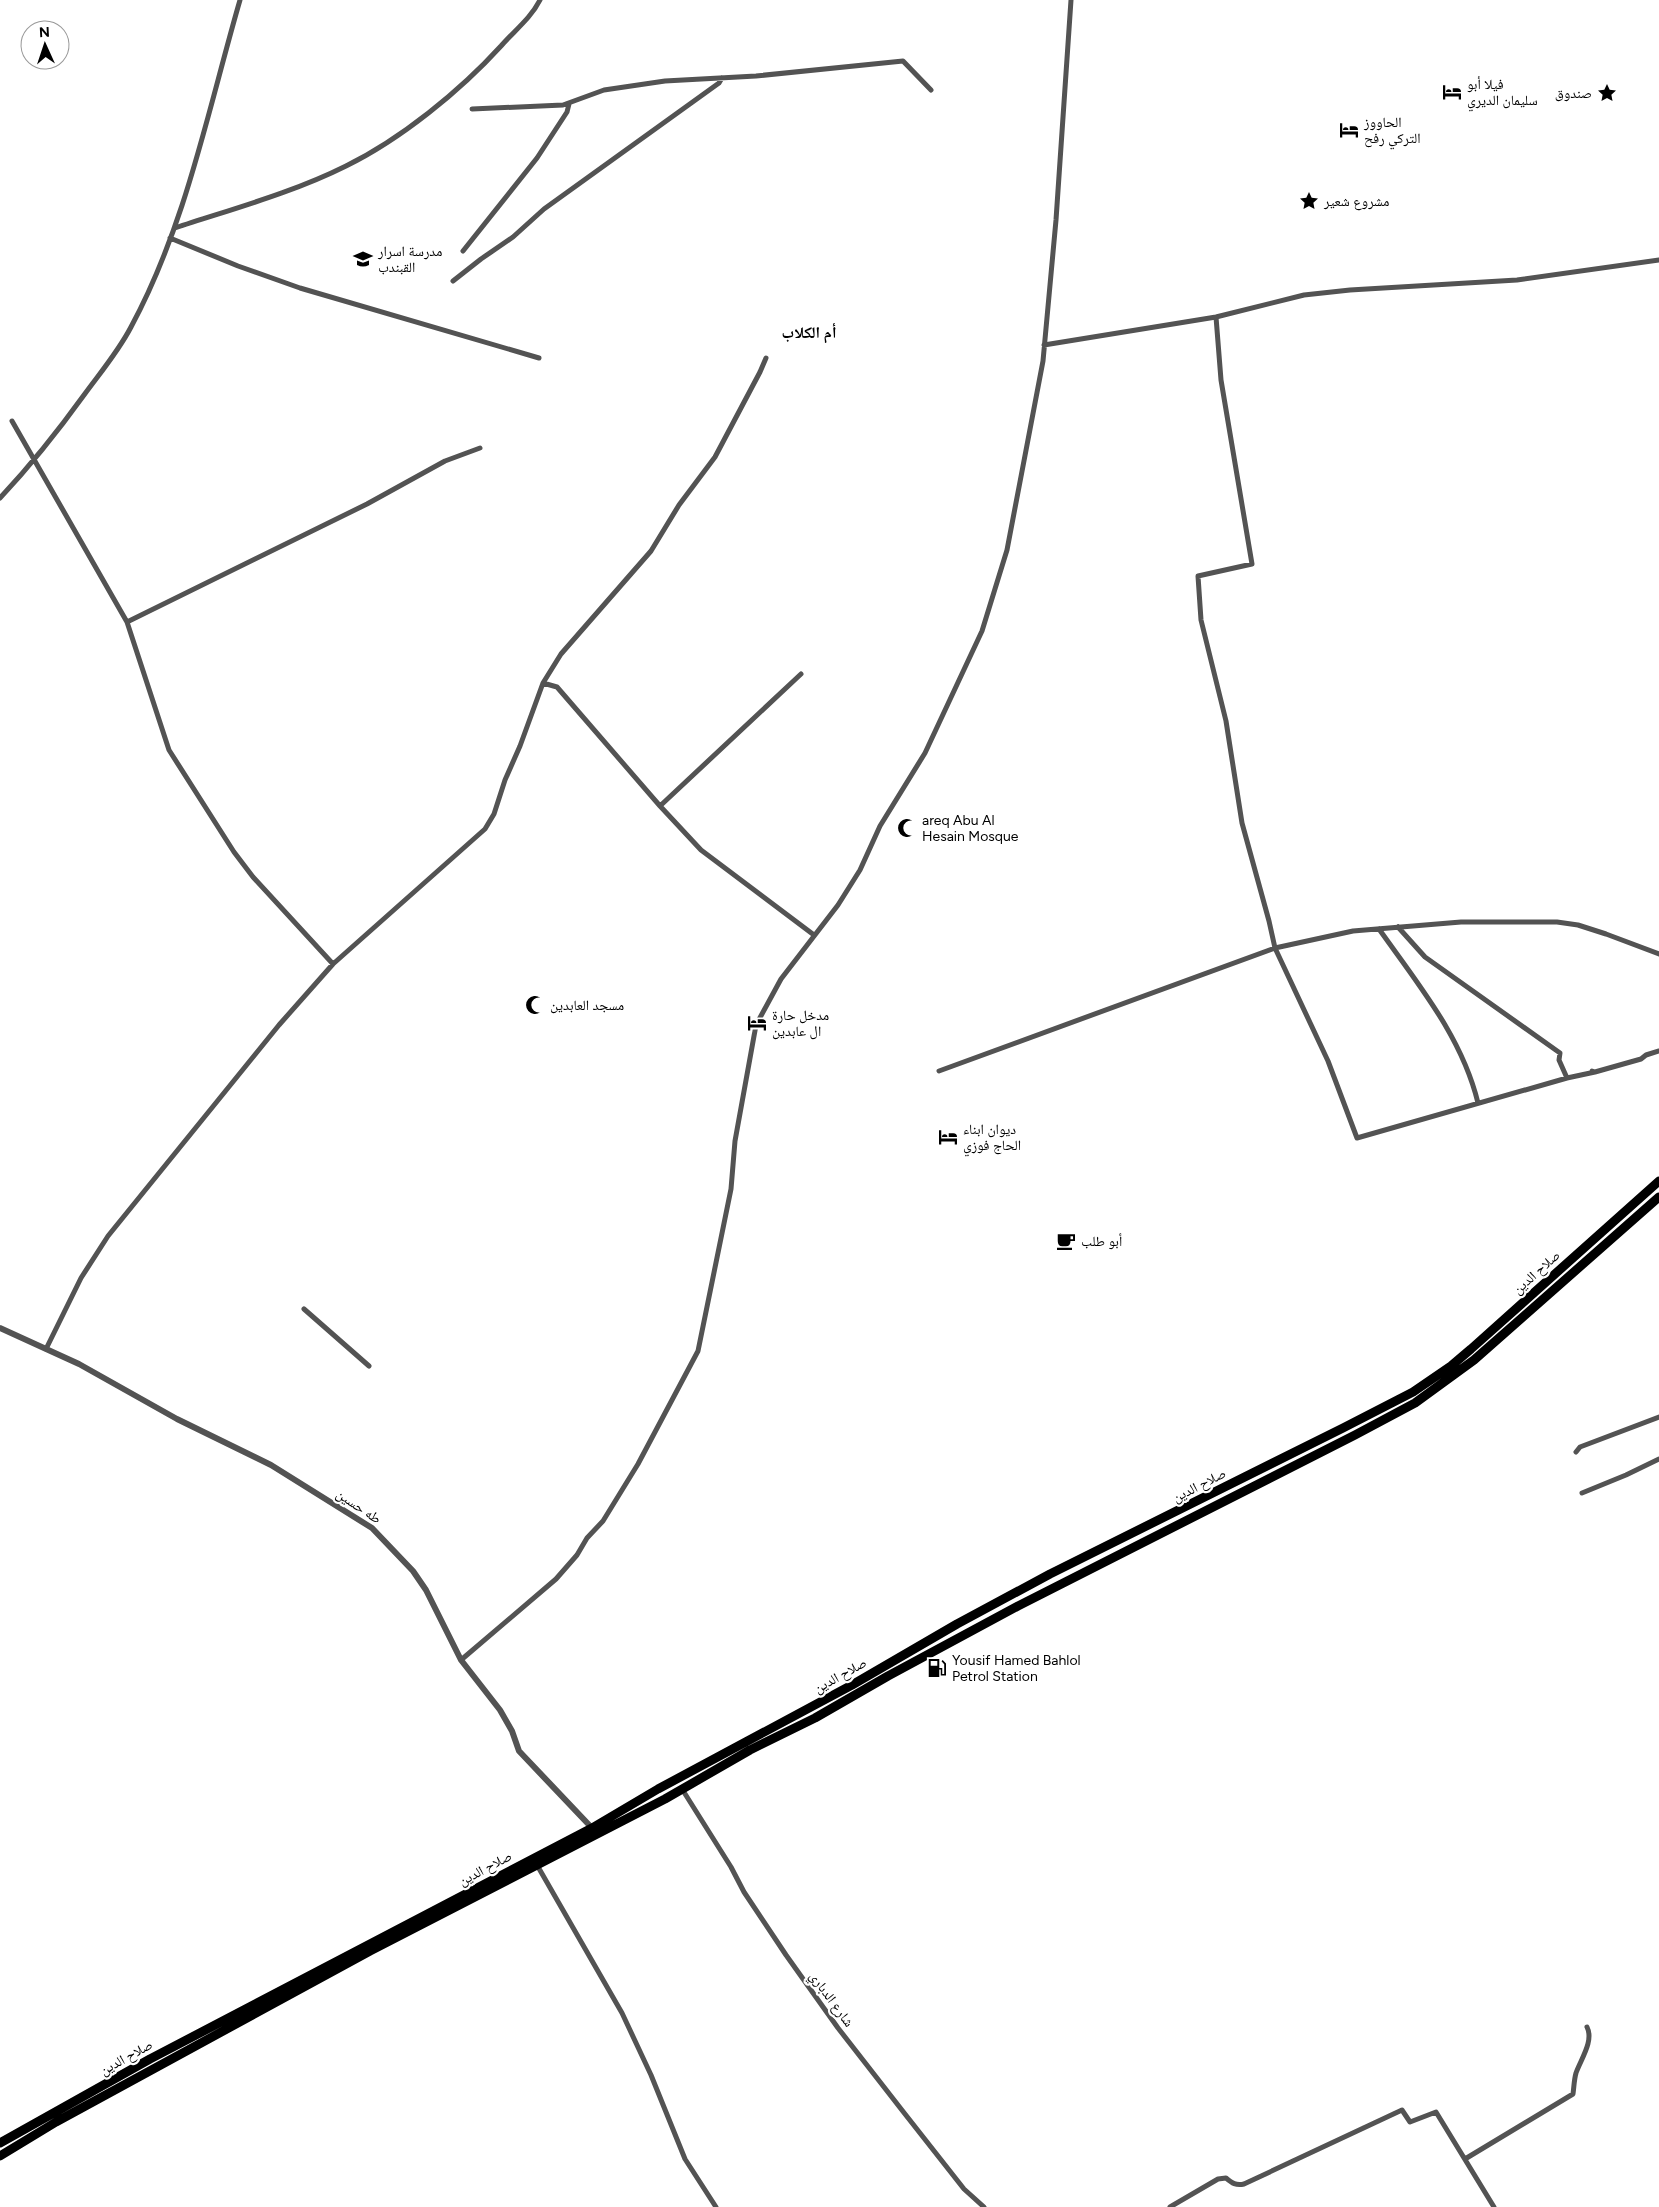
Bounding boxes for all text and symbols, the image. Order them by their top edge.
north arrow [20,20,70,70]
text: N [38,24,50,41]
place label: فيلا أبو سليمان الديري [1467,76,1538,112]
hotel icon: فيلا أبو سليمان الديري [1441,81,1463,103]
place icon: صندوق [1596,82,1618,104]
place label: صندوق [1555,85,1592,102]
place label: الحاووز التركي رفح [1363,114,1421,150]
hotel icon: الحاووز التركي رفح [1338,119,1360,141]
place icon: مشروع شعير [1298,190,1320,212]
place label: مشروع شعير [1323,193,1390,211]
place label: مدرسة اسرار القبندب [377,243,442,276]
school or university icon: مدرسة اسرار القبندب [352,248,374,270]
district label: أم الكلاب [782,323,836,344]
place label: areq Abu Al Hesain Mosque [922,812,1019,845]
mosque icon: areq Abu Al Hesain Mosque [896,817,918,839]
mosque icon: مسجد العابدين [524,994,546,1016]
place label: مسجد العابدين [550,997,624,1014]
place label: مدخل حارة ال عابدين [772,1007,829,1040]
hotel icon: مدخل حارة ال عابدين [746,1012,768,1034]
place label: ديوان ابناء الحاج فوزي [963,1121,1021,1157]
hotel icon: ديوان ابناء الحاج فوزي [937,1126,959,1148]
cafe icon: أبو طلب [1055,1230,1077,1252]
place label: أبو طلب [1081,1233,1122,1250]
street label: صلاح الدين [1509,1247,1564,1299]
street label: صلاح الدين [1170,1465,1229,1507]
street label: طه حسين [333,1485,384,1528]
place label: Yousif Hamed Bahlol Petrol Station [952,1652,1081,1685]
street label: صلاح الدين [811,1654,870,1698]
fuel station icon: Yousif Hamed Bahlol Petrol Station [926,1657,948,1679]
street label: صلاح الدين [456,1847,515,1890]
street label: شارع الدباري [804,1968,857,2032]
street label: صلاح الدين [97,2036,156,2080]

